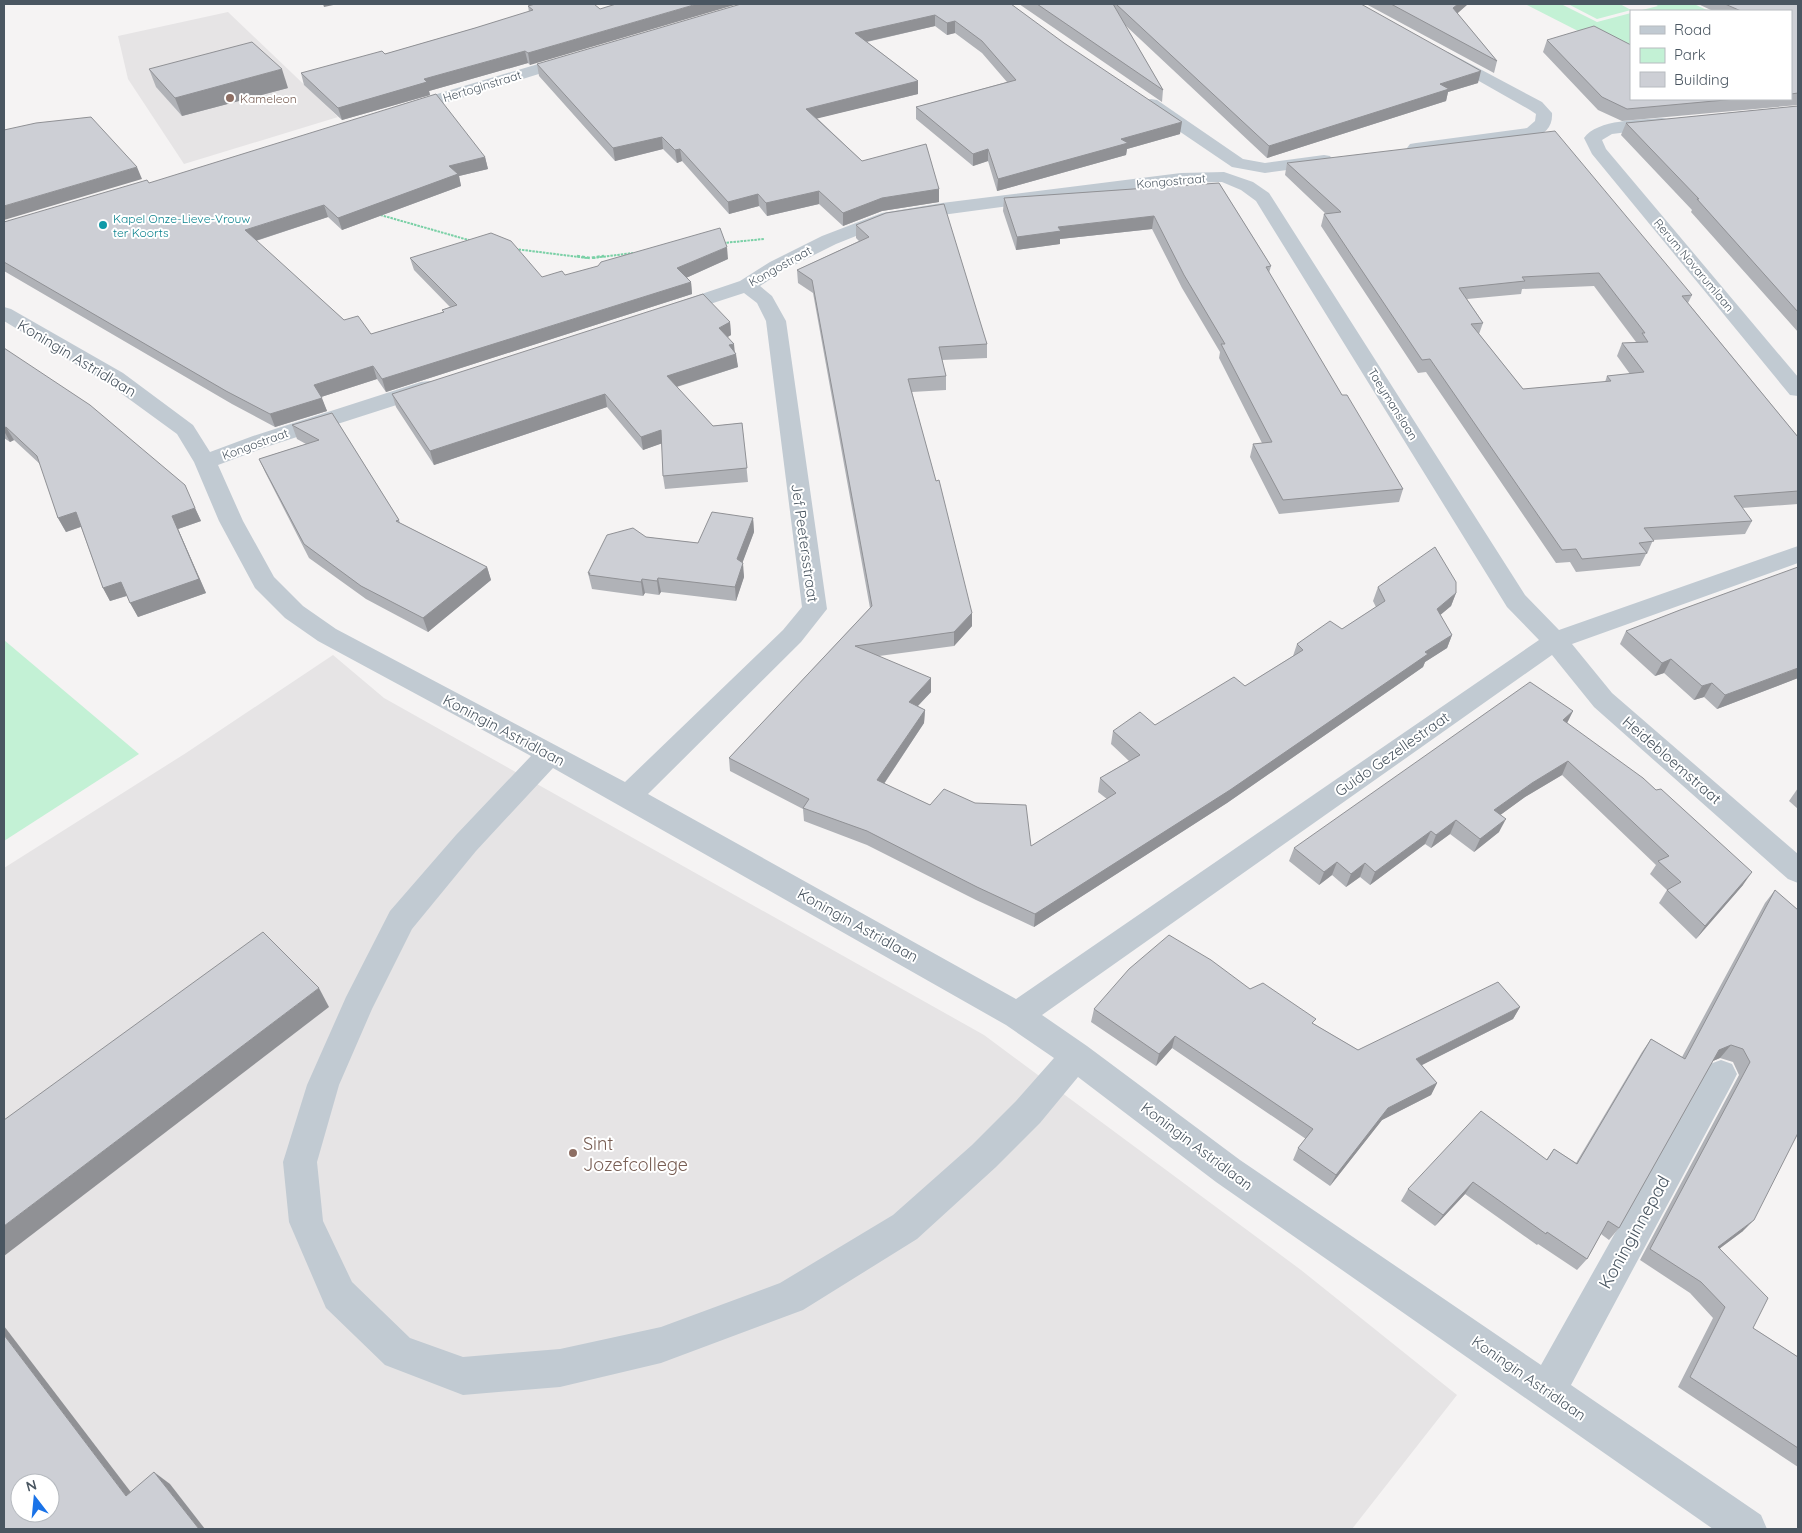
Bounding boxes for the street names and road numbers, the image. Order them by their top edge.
street label: Hertoginstraat [441,67,523,105]
street label: Kongostraat [1136,171,1206,191]
street label: Rerum Novarumlaan [1651,215,1737,315]
street label: Kongostraat [746,243,814,289]
street label: Koningin Astridlaan [14,315,140,401]
street label: Taeymanslaan [1365,365,1421,443]
street label: Kongostraat [220,425,290,463]
street label: Jef Peetersstraat [787,482,823,604]
street label: Koningin Astridlaan [440,690,568,770]
street label: Guido Gezellestraat [1331,707,1453,801]
street label: Heidebloemstraat [1619,712,1725,808]
street label: Koningin Astridlaan [794,884,922,966]
street label: Koningin Astridlaan [1137,1098,1257,1194]
street label: Koninginnepad [1593,1171,1675,1293]
street label: Koningin Astridlaan [1468,1331,1590,1425]

